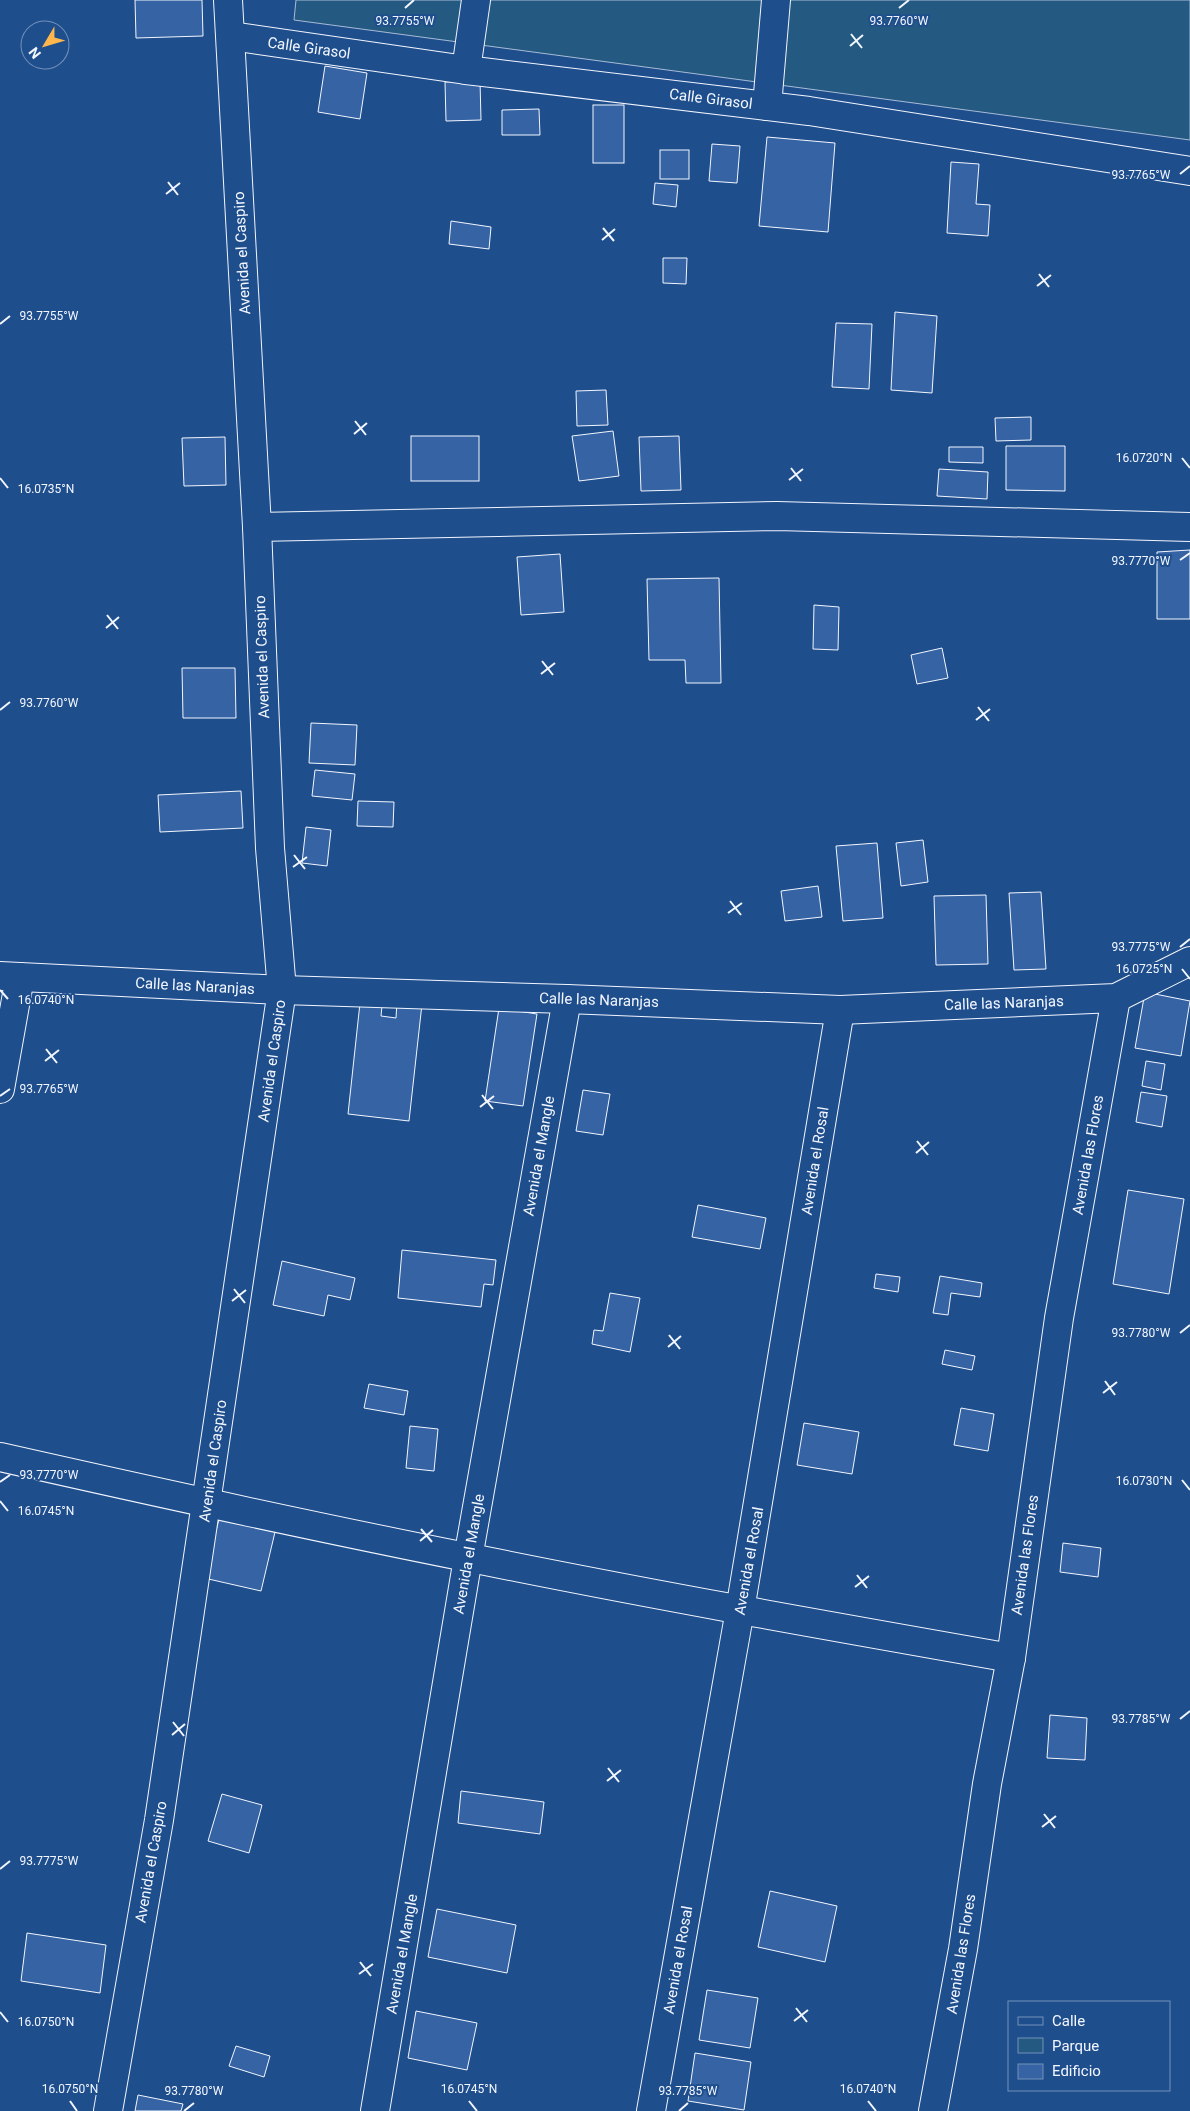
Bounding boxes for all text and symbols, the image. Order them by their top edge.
text: 93.7755°W [376,14,435,28]
text: 93.7760°W [870,14,929,28]
north arrow [20,20,70,70]
street label: Calle Girasol [266,33,352,63]
text: N [25,44,44,62]
street label: Calle Girasol [668,85,754,113]
text: 93.7765°W [1112,168,1171,182]
street label: Avenida el Caspiro [230,191,254,315]
text: 93.7755°W [20,309,79,323]
text: 16.0720°N [1116,451,1172,465]
text: 16.0735°N [18,482,74,496]
text: 93.7770°W [1112,554,1171,568]
street label: Avenida el Caspiro [251,595,273,719]
text: 93.7760°W [20,696,79,710]
text: 93.7775°W [1112,940,1171,954]
text: 16.0725°N [1116,962,1172,976]
street label: Calle las Naranjas [135,974,255,998]
street label: Calle las Naranjas [539,989,659,1011]
street label: Calle las Naranjas [944,992,1064,1014]
text: 16.0740°N [18,993,74,1007]
street label: Avenida el Caspiro [255,999,289,1123]
text: 93.7765°W [20,1082,79,1096]
street label: Avenida el Mangle [520,1094,558,1217]
street label: Avenida las Flores [1069,1094,1107,1216]
street label: Avenida el Rosal [798,1106,832,1216]
text: 93.7780°W [1112,1326,1171,1340]
street label: Avenida el Caspiro [196,1399,230,1523]
text: 93.7770°W [20,1468,79,1482]
text: 16.0730°N [1116,1474,1172,1488]
street label: Avenida el Mangle [450,1492,488,1615]
street label: Avenida las Flores [1008,1494,1042,1616]
text: 16.0745°N [18,1504,74,1518]
street label: Avenida el Rosal [731,1506,767,1616]
text: 93.7785°W [1112,1712,1171,1726]
street label: Avenida el Caspiro [131,1800,171,1924]
text: 93.7775°W [20,1854,79,1868]
street label: Avenida el Mangle [383,1892,421,2015]
street label: Avenida las Flores [943,1893,979,2015]
street label: Avenida el Rosal [660,1905,696,2015]
legend [1008,2001,1170,2091]
text: Calle [1052,2012,1085,2030]
text: 16.0750°N [18,2015,74,2029]
text: Parque [1052,2037,1099,2055]
text: Edificio [1052,2062,1101,2080]
text: 16.0750°N [42,2082,98,2096]
text: 16.0745°N [441,2082,497,2096]
text: 16.0740°N [840,2082,896,2096]
text: 93.7780°W [165,2084,224,2098]
text: 93.7785°W [659,2084,718,2098]

